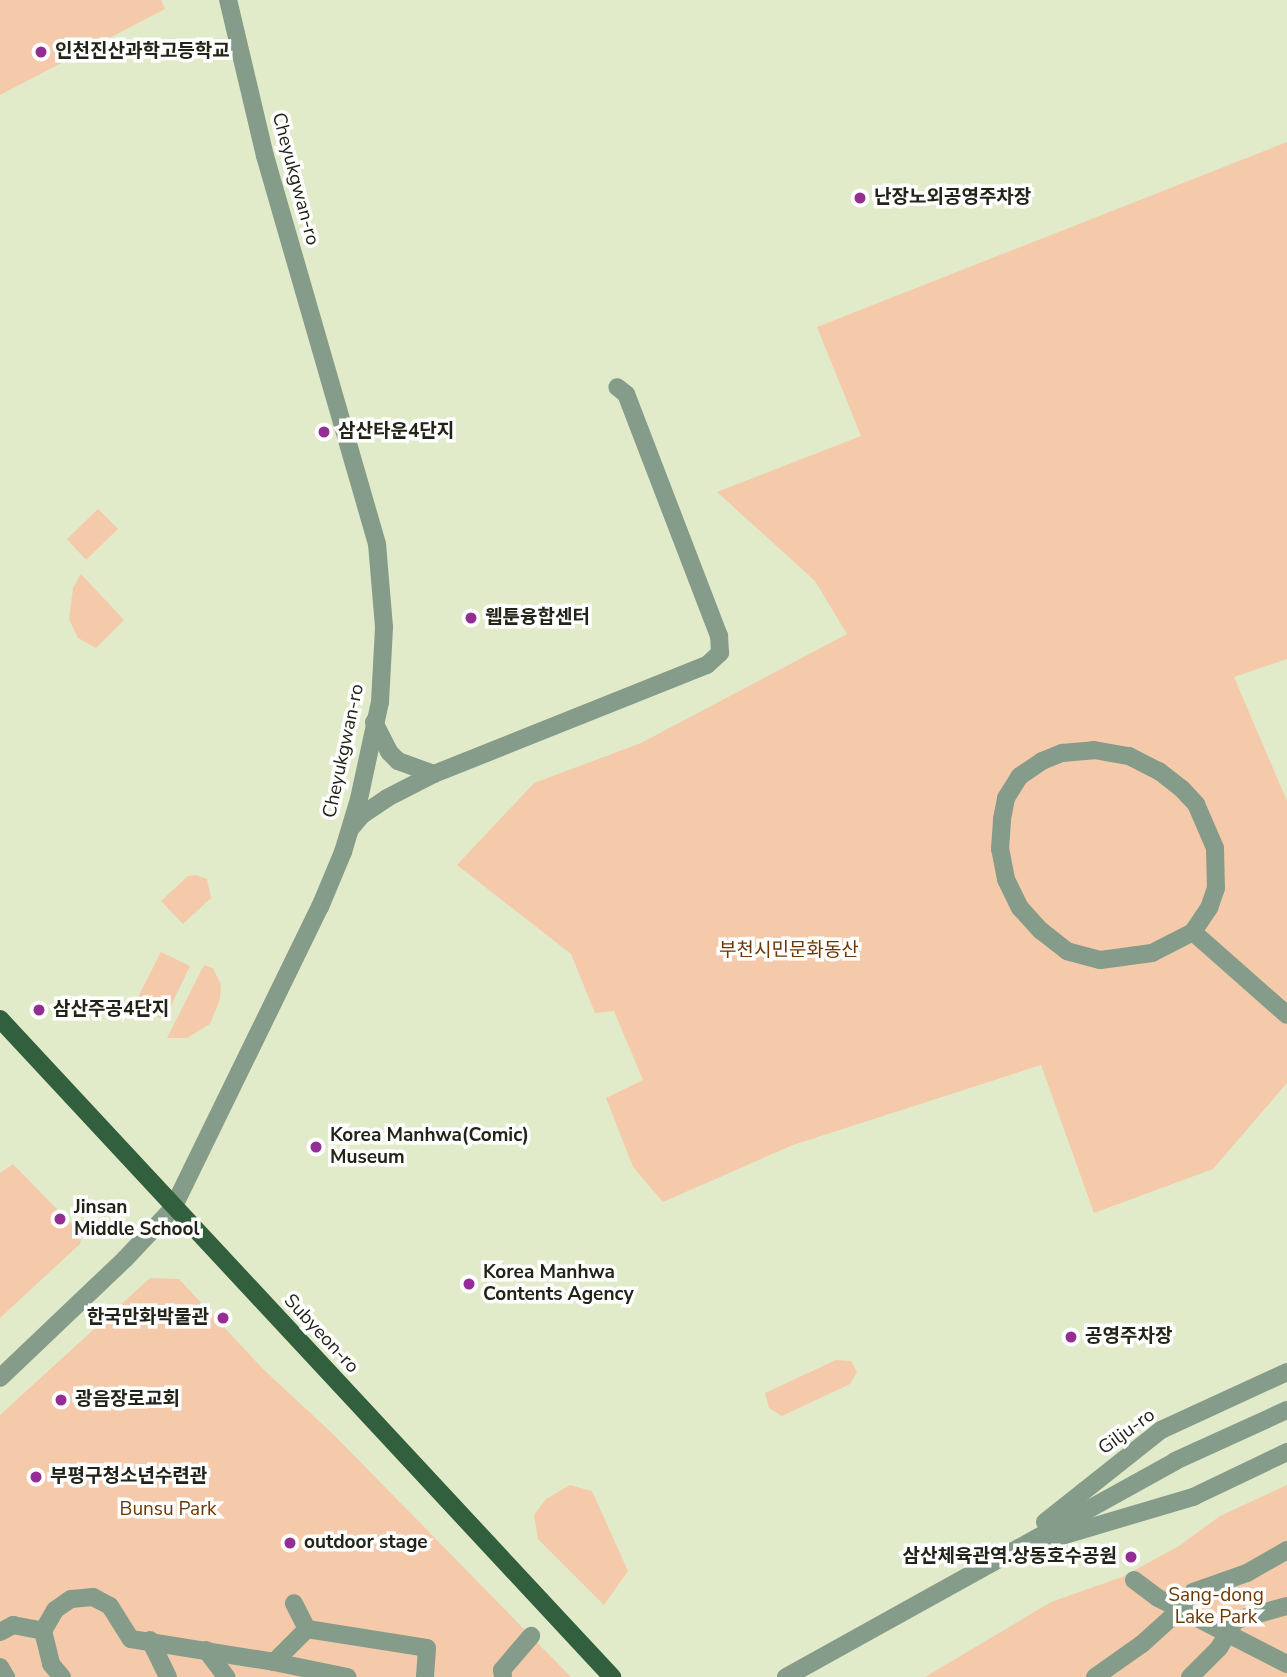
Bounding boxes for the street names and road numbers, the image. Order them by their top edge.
street label: Cheyukgwan-ro [266,110,324,248]
street label: Cheyukgwan-ro [319,682,369,820]
street label: Subyeon-ro [279,1290,363,1378]
street label: Gilju-ro [1094,1404,1160,1460]

